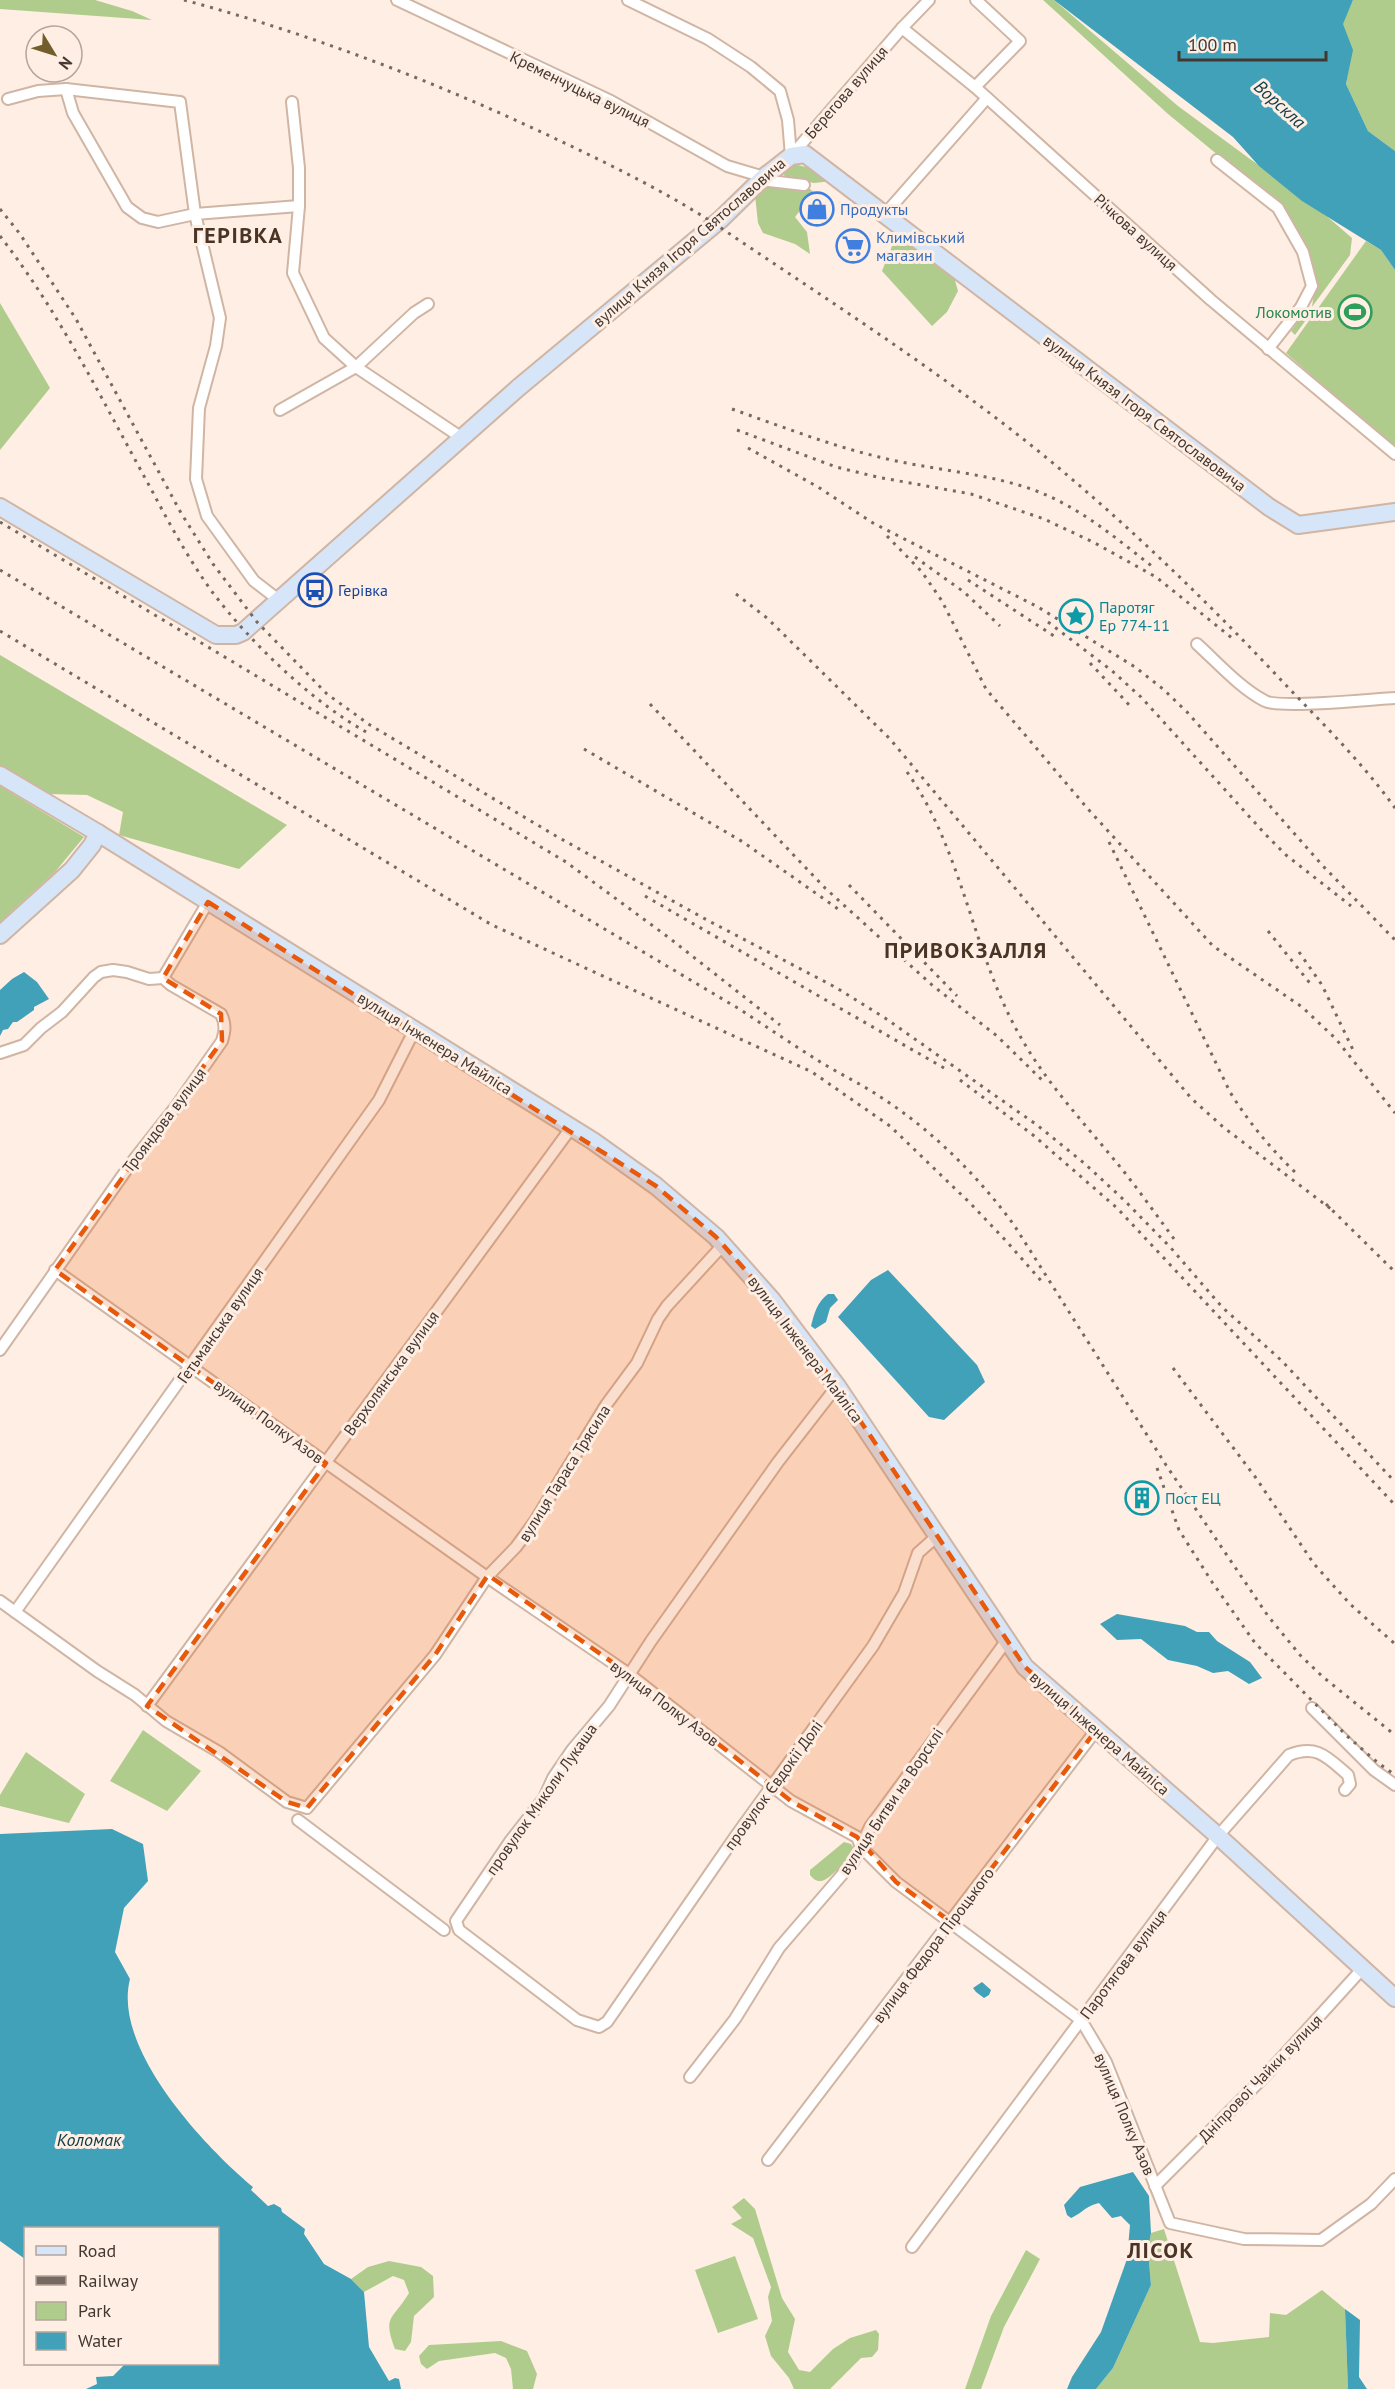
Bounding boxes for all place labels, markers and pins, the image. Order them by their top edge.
shop icon: Продукты [799,191,835,227]
place label: Продукты [840,199,908,219]
place label: Климівський магазин [876,227,965,265]
supermarket icon: Климівський магазин [835,228,871,264]
sports icon: Локомотив [1337,294,1373,330]
place label: Локомотив [1255,302,1332,322]
bus stop icon: Герівка [297,572,333,608]
place label: Герівка [338,580,388,600]
place label: Паротяг Ер 774-11 [1099,597,1170,635]
place icon: Паротяг Ер 774-11 [1058,598,1094,634]
building icon: Пост ЕЦ [1124,1480,1160,1516]
place label: Пост ЕЦ [1165,1488,1221,1508]

